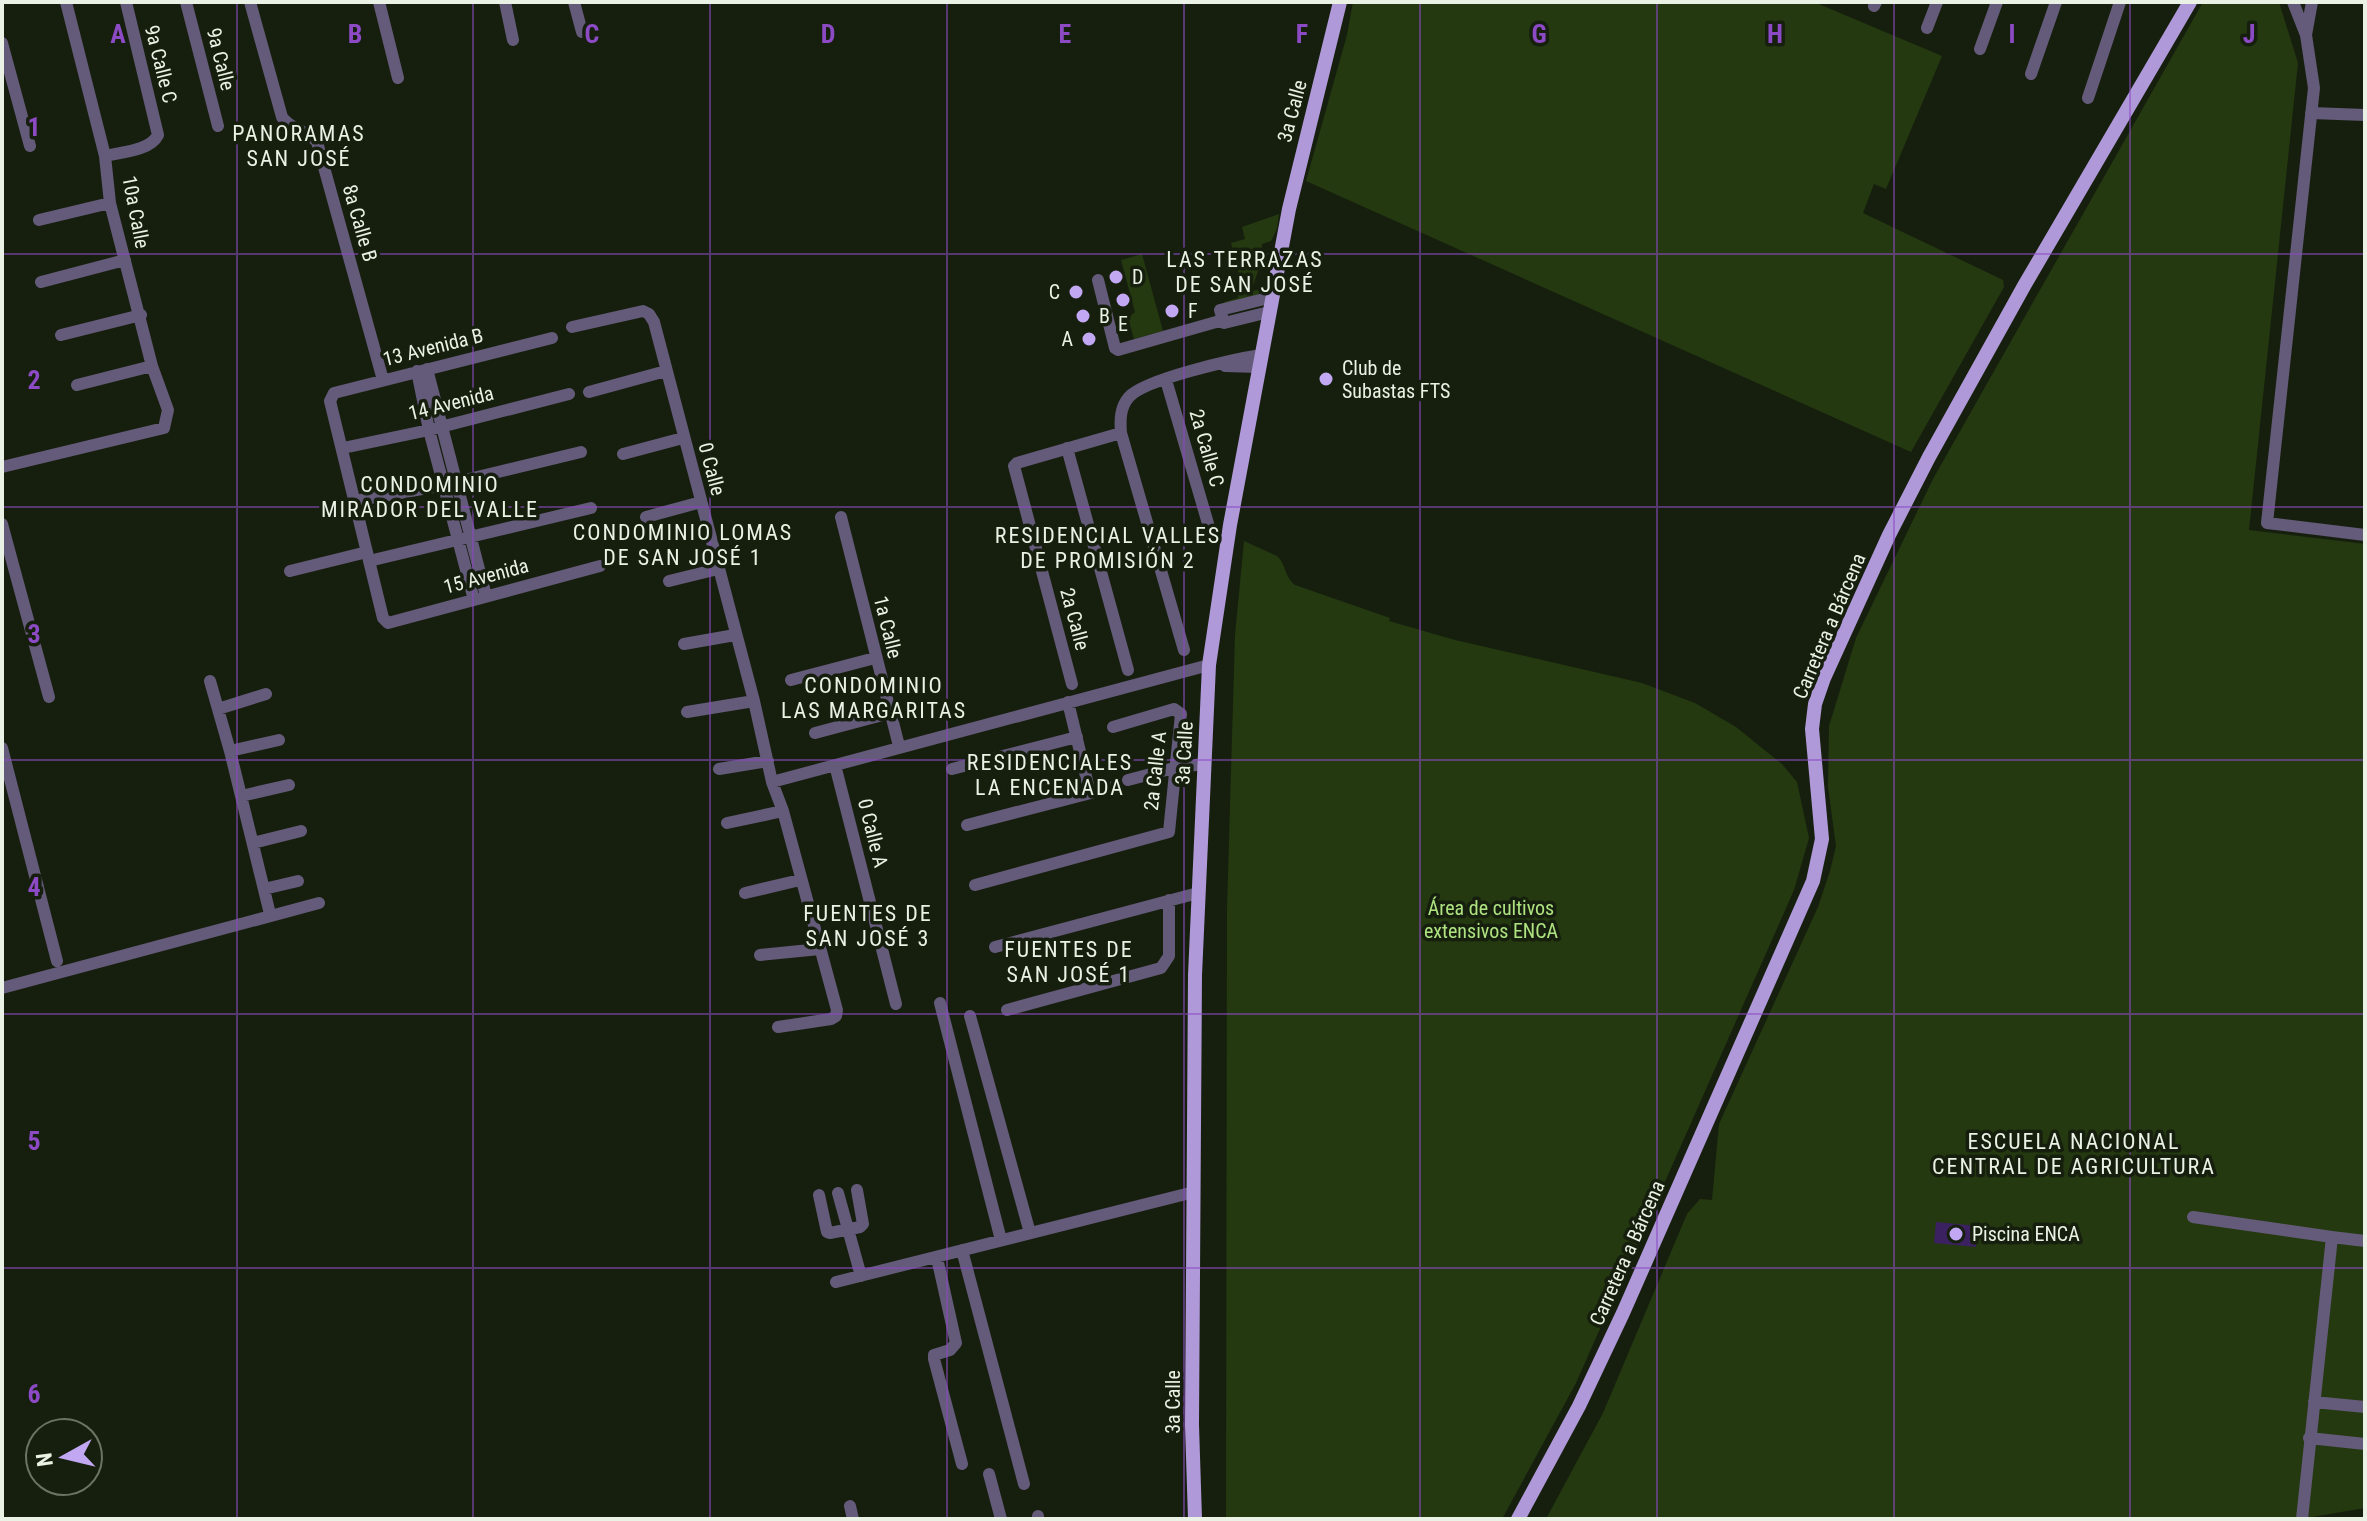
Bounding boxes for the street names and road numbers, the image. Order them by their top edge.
street label: 9a Calle C [140,23,182,105]
street label: 9a Calle [202,25,240,93]
street label: 3a Calle [1272,77,1312,145]
street label: 10a Calle [117,174,155,250]
street label: 8a Calle B [338,182,382,264]
street label: 13 Avenida B [380,323,486,371]
street label: 14 Avenida [406,381,496,425]
street label: 2a Calle C [1185,407,1229,489]
street label: 0 Calle [693,440,731,498]
street label: Carretera a Bárcena [1787,550,1871,702]
street label: 15 Avenida [441,553,531,599]
street label: 2a Calle [1055,585,1095,653]
street label: 1a Calle [869,593,907,661]
street label: 3a Calle [1170,721,1198,785]
street label: 2a Calle A [1139,730,1171,812]
street label: 0 Calle A [853,796,893,870]
street label: Carretera a Bárcena [1584,1177,1670,1329]
street label: 3a Calle [1161,1370,1185,1434]

